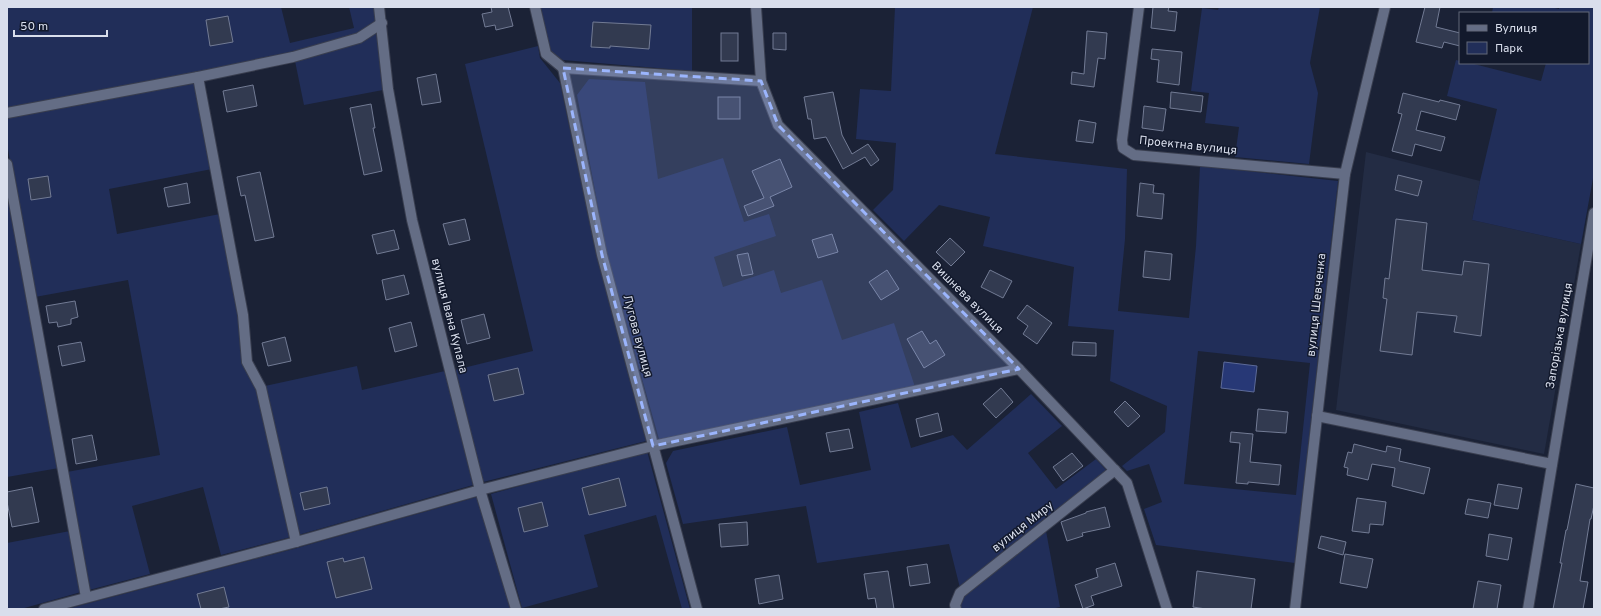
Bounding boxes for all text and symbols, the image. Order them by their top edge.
scale bar [14,12,107,38]
legend [1459,12,1589,64]
text: 50 m [20,19,48,35]
text: Вулиця [1495,21,1537,37]
text: Парк [1495,41,1523,57]
street label: Проектна вулиця [1138,133,1238,159]
street label: вулиця Шевченка [1304,253,1330,357]
street label: вулиця Івана Купала [427,257,471,375]
street label: Вишнева вулиця [928,259,1006,337]
street label: Запорізька вулиця [1543,282,1577,390]
street label: Лугова вулиця [618,293,656,379]
street label: вулиця Миру [989,498,1057,556]

